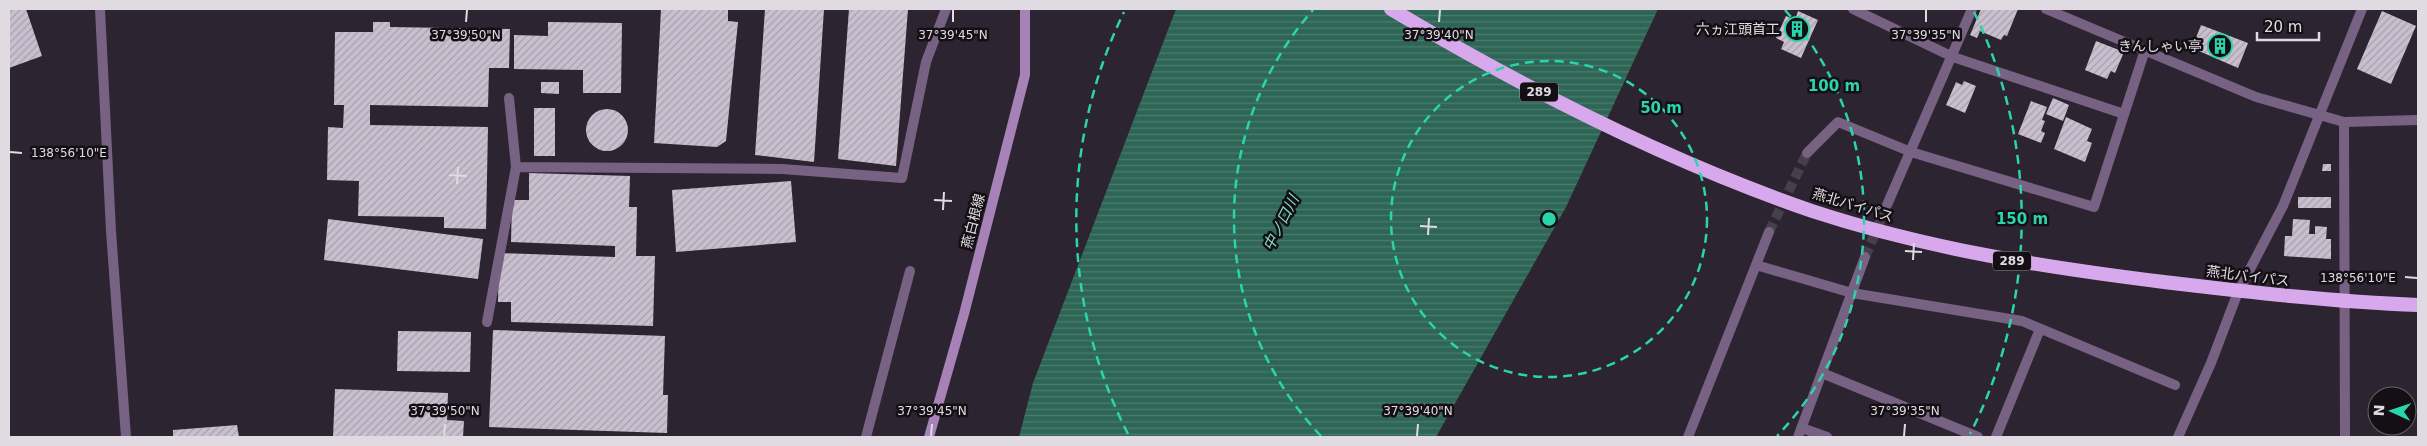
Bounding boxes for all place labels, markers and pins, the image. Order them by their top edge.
building icon: 六ヵ江頭首工 [1784,16,1810,42]
place label: 六ヵ江頭首工 [1696,21,1780,37]
building icon: きんしゃい亭 [2207,33,2233,59]
place label: きんしゃい亭 [2118,38,2202,54]
centre of rings [1540,210,1558,228]

